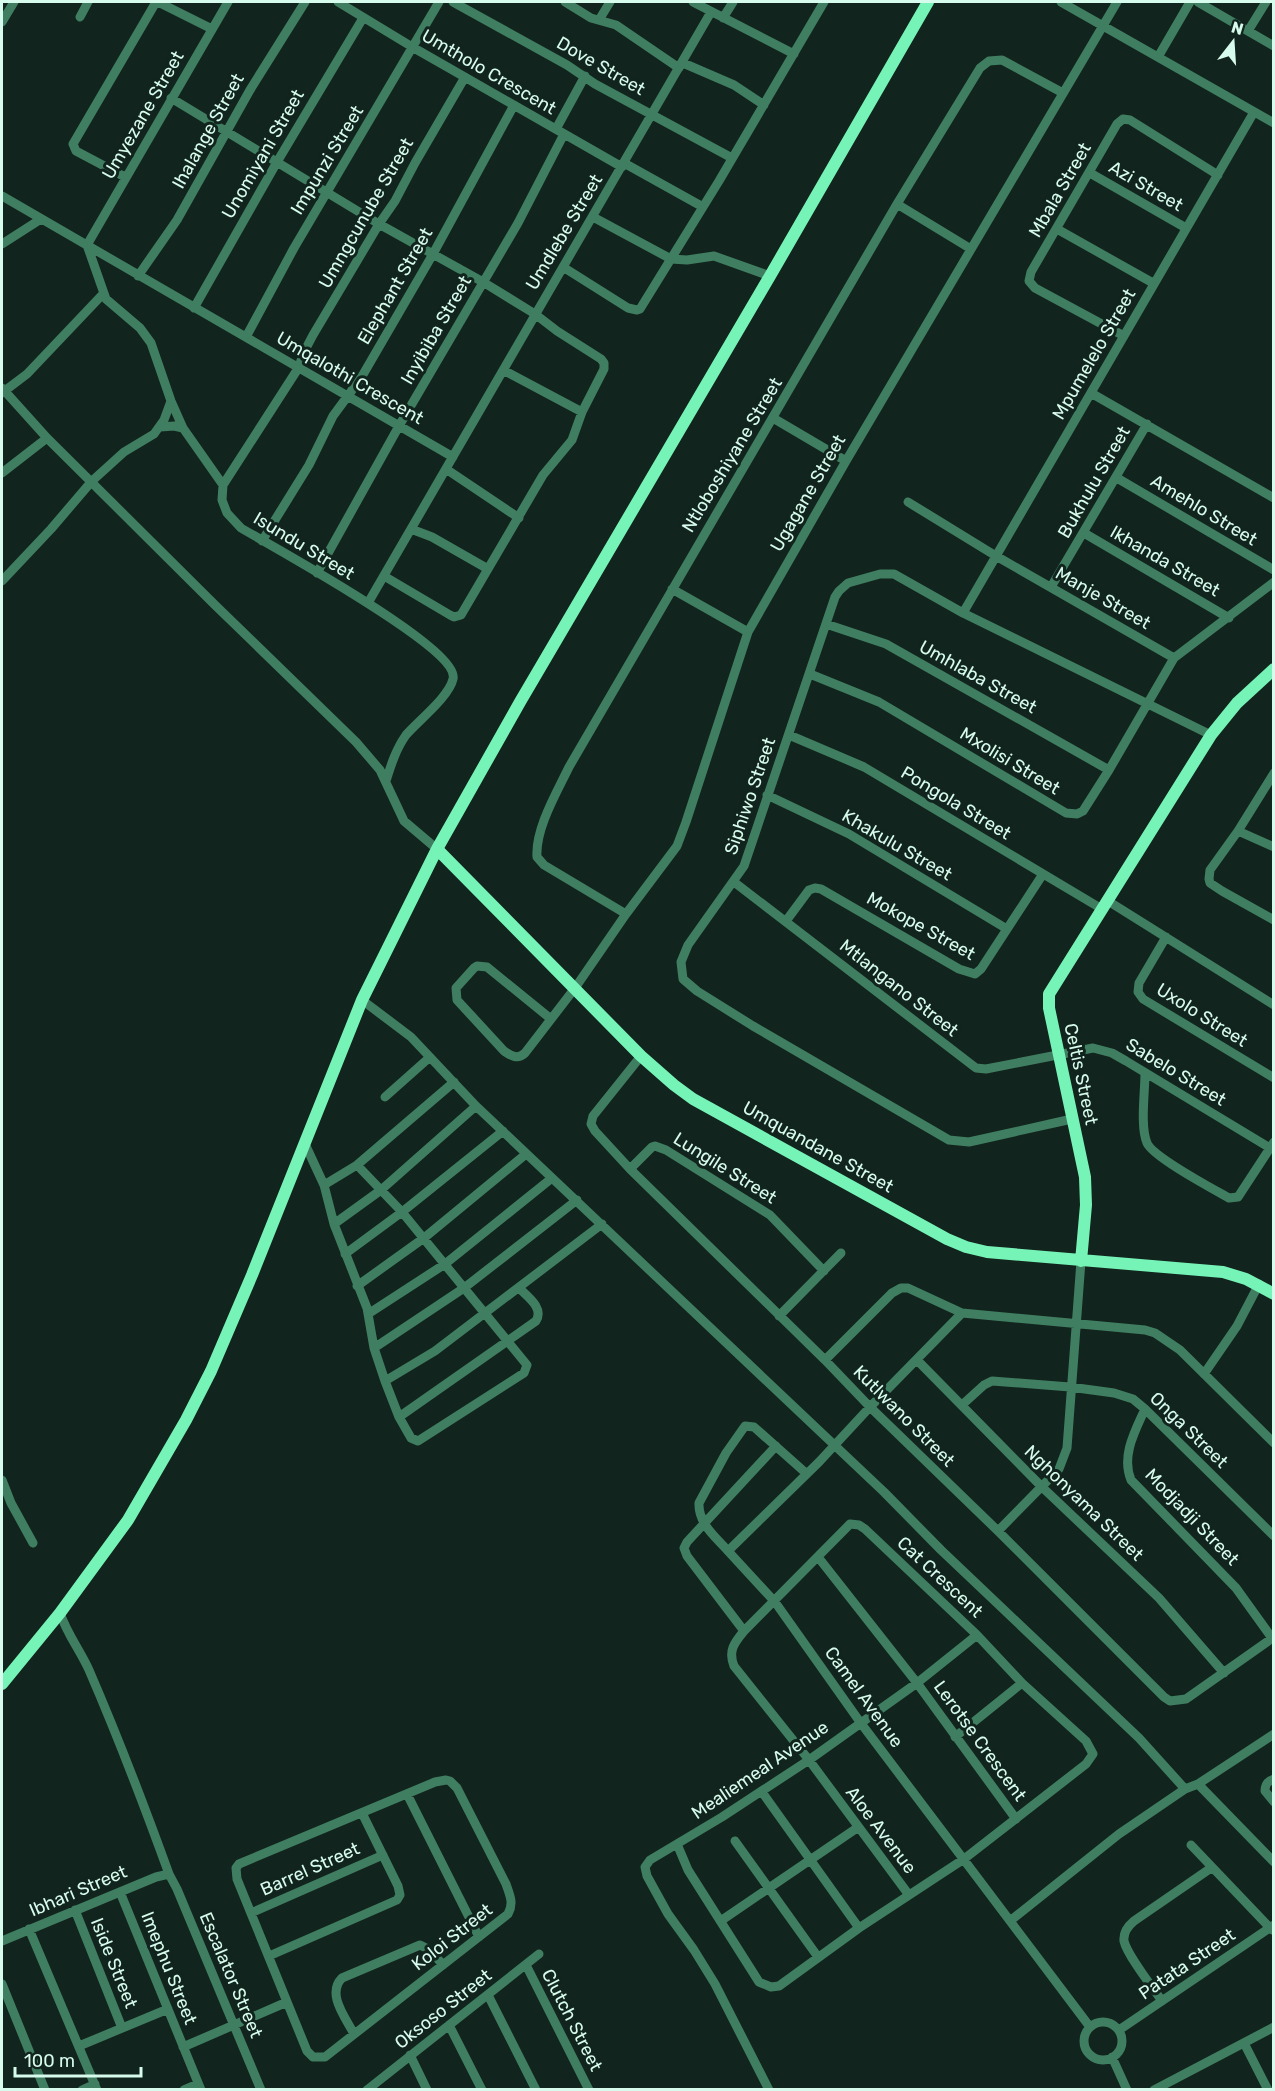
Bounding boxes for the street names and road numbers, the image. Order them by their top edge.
street label: Umtholo Crescent [418,25,560,119]
street label: Dove Street [553,32,649,100]
street label: Umyezane Street [97,47,189,183]
street label: Ihalange Street [167,70,249,192]
street label: Unomiyani Street [217,86,309,222]
street label: Impunzi Street [286,101,368,219]
street label: Umngcunube Street [314,134,418,292]
street label: Mbala Street [1024,139,1096,241]
street label: Azi Street [1105,156,1187,216]
street label: Umdlebe Street [521,170,607,294]
street label: Elephant Street [353,224,437,348]
street label: Inyibiba Street [396,272,476,388]
street label: Mpumelelo Street [1048,285,1140,423]
street label: Umqalothi Crescent [272,327,428,429]
street label: Ntloboshiyane Street [677,374,787,536]
street label: Bukhulu Street [1053,422,1135,542]
street label: Ugagane Street [766,431,850,555]
street label: Amehlo Street [1147,470,1261,550]
street label: Isundu Street [250,507,358,585]
street label: Ikhanda Street [1106,521,1224,601]
street label: Manje Street [1051,562,1155,634]
street label: Umhlaba Street [915,636,1041,718]
street label: Mxolisi Street [956,723,1064,799]
street label: Siphiwo Street [720,734,780,858]
street label: Pongola Street [897,762,1015,844]
street label: Khakulu Street [838,805,956,885]
street label: Mokope Street [863,887,979,965]
street label: Mtlangano Street [835,935,963,1041]
street label: Uxolo Street [1152,978,1252,1052]
street label: Celtis Street [1059,1021,1103,1127]
street label: Sabelo Street [1122,1033,1230,1111]
street label: Umquandane Street [739,1096,897,1198]
street label: Lungile Street [669,1128,781,1208]
street label: Kutlwano Street [849,1361,959,1471]
street label: Onga Street [1145,1387,1233,1473]
street label: Nghonyama Street [1020,1441,1148,1565]
street label: Modjadji Street [1140,1464,1244,1570]
street label: Cat Crescent [893,1532,987,1622]
street label: Camel Avenue [820,1642,908,1752]
street label: Lerotse Crescent [929,1677,1031,1805]
street label: Mealiemeal Avenue [687,1716,833,1824]
street label: Aloe Avenue [841,1782,921,1878]
street label: Barrel Street [257,1837,363,1901]
street label: Ibhari Street [26,1861,130,1921]
street label: Koloi Street [407,1899,497,1975]
street label: Imephu Street [136,1908,202,2028]
street label: Escalator Street [195,1909,267,2041]
street label: Iside Street [86,1915,142,2011]
street label: Patata Street [1135,1924,1239,2004]
street label: Oksoso Street [390,1964,496,2054]
street label: Clutch Street [537,1965,607,2075]

